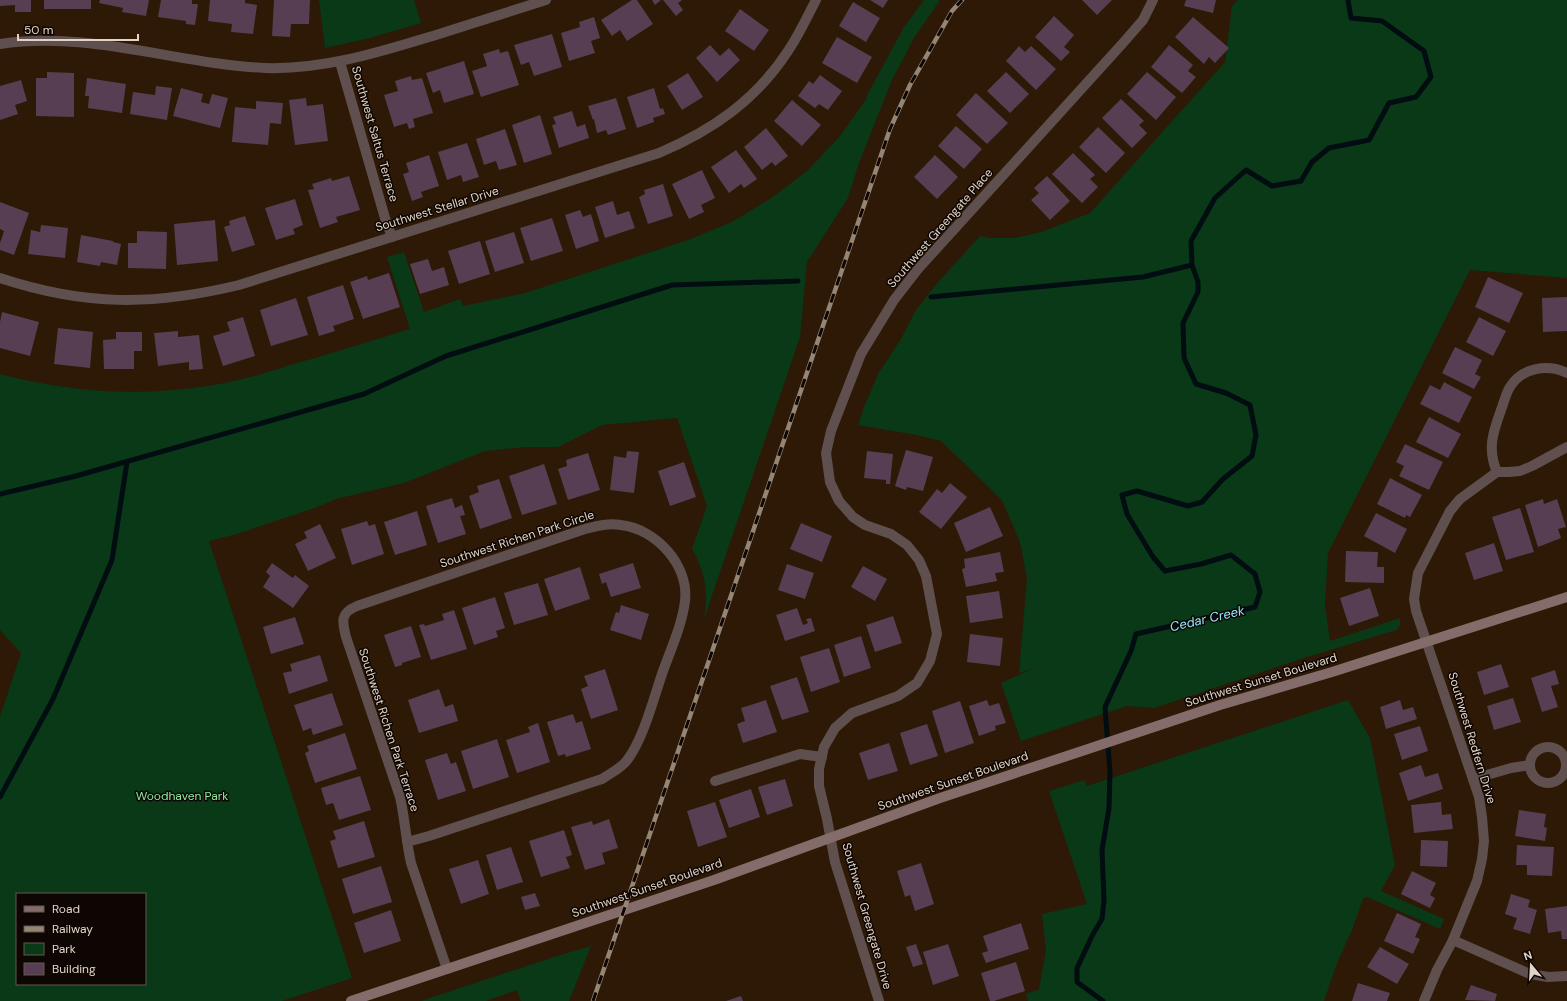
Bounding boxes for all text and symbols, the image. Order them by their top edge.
scale bar [18,16,138,42]
text: 50 m [24,22,53,38]
street label: Southwest Saltus Terrace [348,64,402,204]
street label: Southwest Greengate Place [884,165,996,291]
street label: Southwest Stellar Drive [373,183,501,235]
street label: Southwest Richen Park Circle [438,506,596,572]
water label: Cedar Creek [1168,602,1246,635]
street label: Southwest Richen Park Terrace [355,646,423,814]
street label: Southwest Sunset Boulevard [1183,649,1339,711]
street label: Southwest Redfern Drive [1444,670,1500,806]
street label: Southwest Sunset Boulevard [876,748,1030,814]
park label: Woodhaven Park [136,788,228,804]
street label: Southwest Greengate Drive [838,841,896,991]
street label: Southwest Sunset Boulevard [570,855,724,921]
legend [16,893,146,985]
text: Road [52,901,80,917]
text: Railway [52,921,93,937]
text: Park [52,941,76,957]
north arrow [1511,945,1551,985]
text: N [1522,948,1534,963]
text: Building [52,961,96,977]

